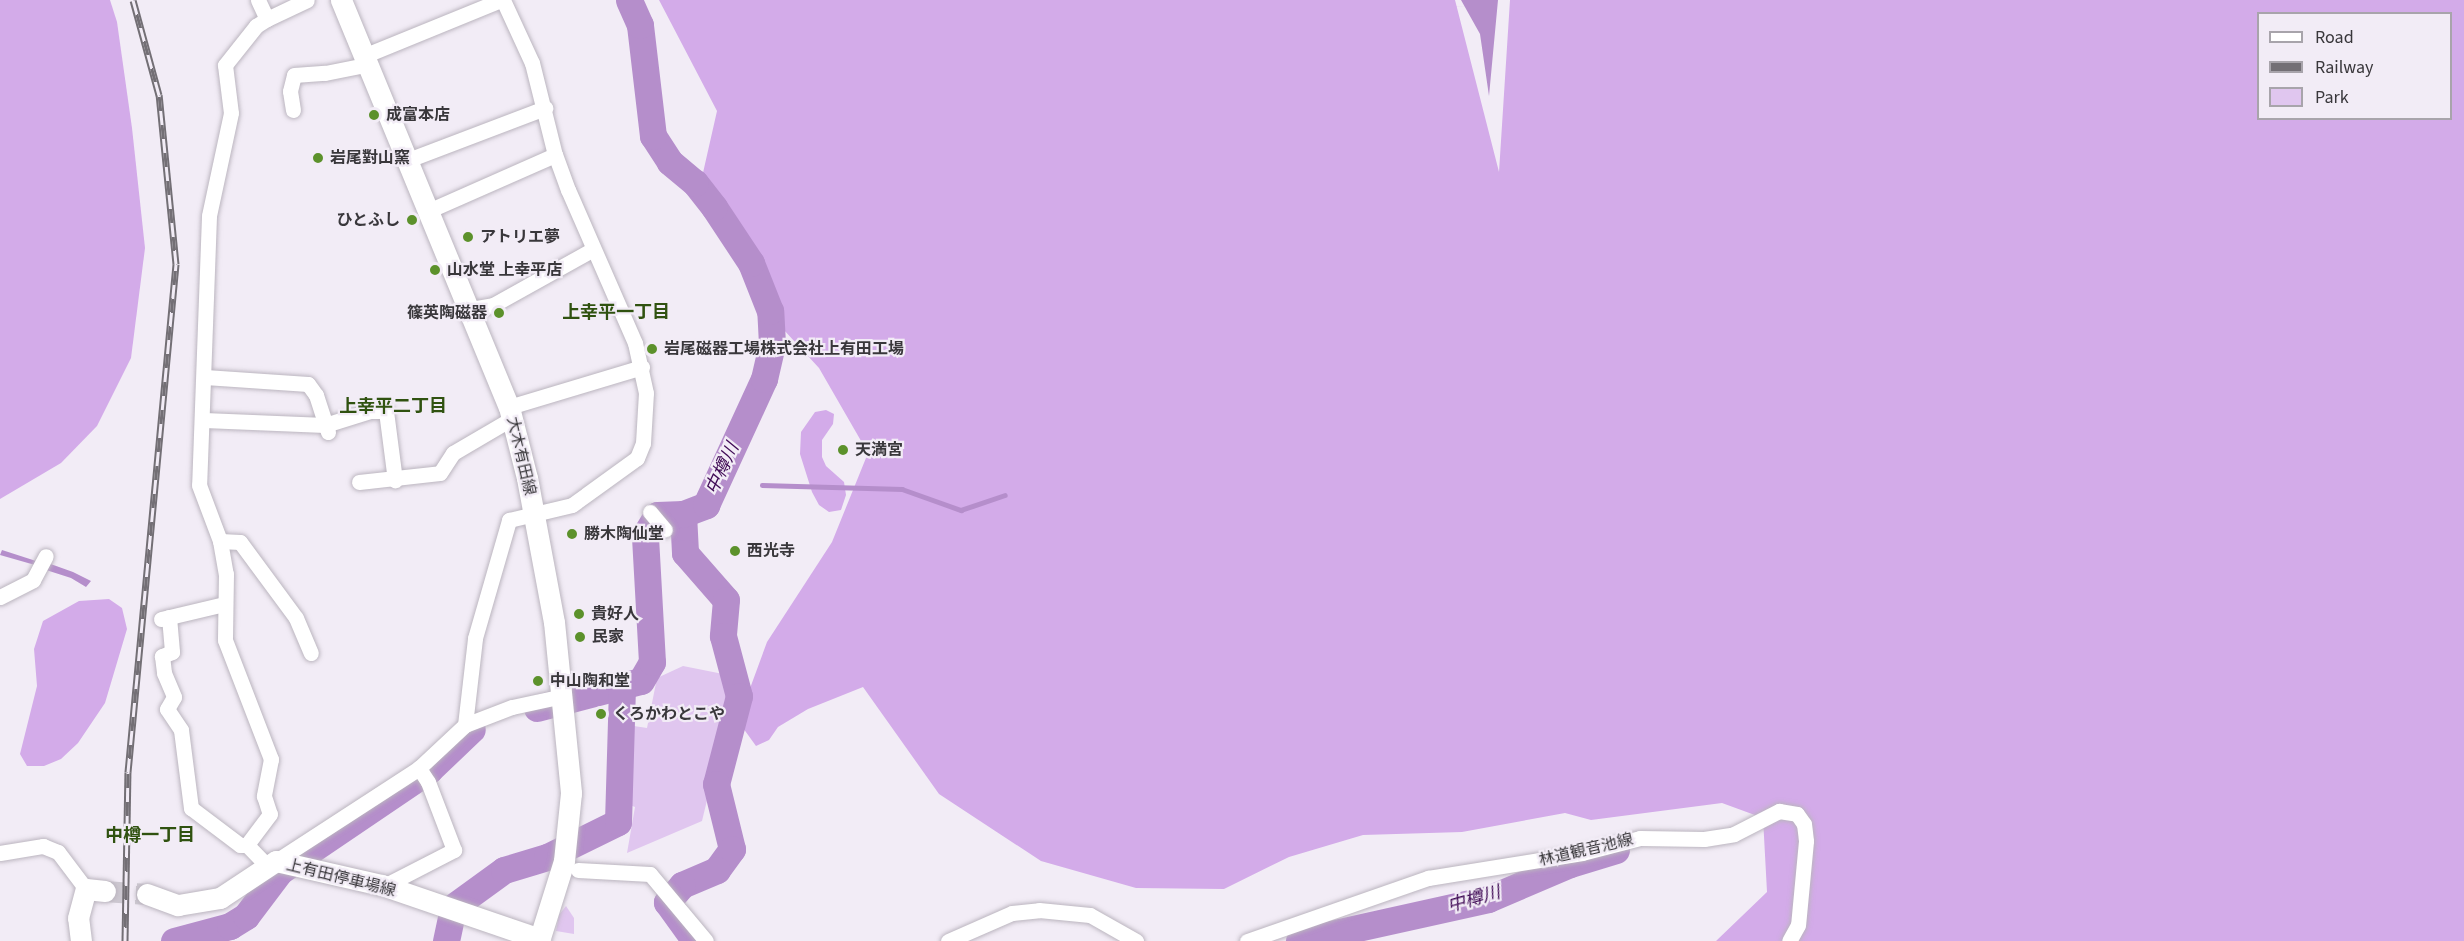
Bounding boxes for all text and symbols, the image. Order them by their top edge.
legend [2257,12,2452,120]
text: Road [2315,25,2354,50]
text: Railway [2315,55,2374,80]
text: Park [2315,85,2349,110]
place label: 成富本店 [386,105,450,125]
marker: 成富本店 [367,108,381,122]
place label: 岩尾對山窯 [330,148,410,168]
marker: 岩尾對山窯 [311,151,325,165]
place label: ひとふし [336,210,400,230]
marker: ひとふし [405,213,419,227]
place label: アトリエ夢 [480,227,560,247]
marker: アトリエ夢 [461,230,475,244]
place label: 山水堂 上幸平店 [447,260,562,280]
marker: 山水堂 上幸平店 [428,263,442,277]
district label: 上幸平一丁目 [562,302,670,324]
place label: 篠英陶磁器 [407,303,487,323]
marker: 篠英陶磁器 [492,306,506,320]
place label: 岩尾磁器工場株式会社上有田工場 [664,339,904,359]
marker: 岩尾磁器工場株式会社上有田工場 [645,342,659,356]
district label: 上幸平二丁目 [339,396,447,418]
street label: 大木有田線 [503,415,539,497]
water label: 中樽川 [702,440,744,498]
place label: 天満宮 [855,440,903,460]
marker: 天満宮 [836,443,850,457]
place label: 勝木陶仙堂 [584,524,664,544]
marker: 勝木陶仙堂 [565,527,579,541]
place label: 西光寺 [747,541,795,561]
marker: 西光寺 [728,544,742,558]
place label: 貴好人 [591,604,639,624]
marker: 貴好人 [572,607,586,621]
place label: 民家 [592,627,624,647]
marker: 民家 [573,630,587,644]
place label: 中山陶和堂 [550,671,630,691]
marker: 中山陶和堂 [531,674,545,688]
place label: くろかわとこや [613,704,725,724]
marker: くろかわとこや [594,707,608,721]
district label: 中樽一丁目 [105,825,195,847]
street label: 林道観音池線 [1537,830,1635,870]
street label: 上有田停車場線 [284,855,398,901]
water label: 中樽川 [1445,882,1503,918]

